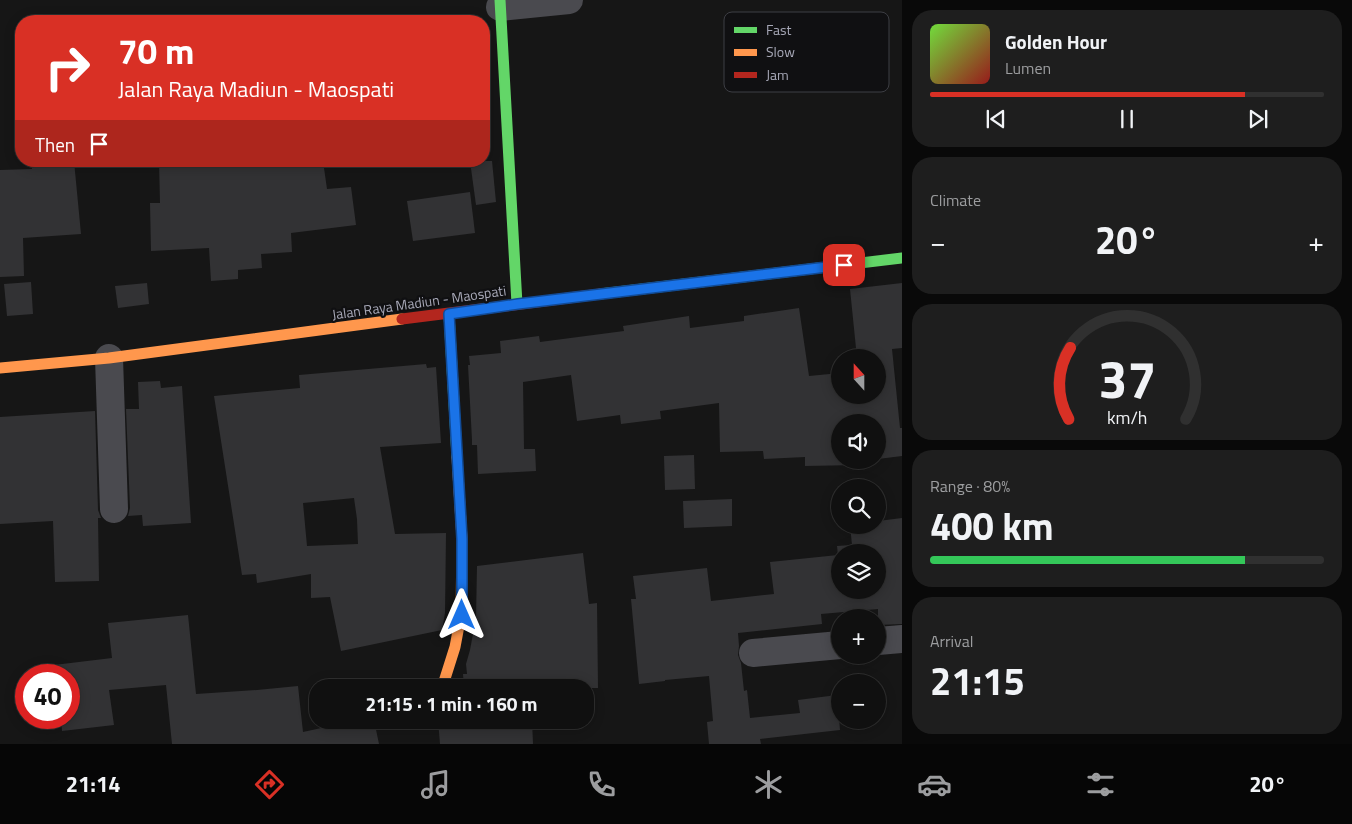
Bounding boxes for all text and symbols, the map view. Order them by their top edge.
legend [724,12,889,92]
text: Fast [766,19,791,40]
text: 70 m [118,24,194,78]
text: Golden Hour [1005,27,1107,56]
icon: right [35,35,100,100]
text: Slow [766,41,795,62]
text: Lumen [1005,56,1051,80]
text: Jam [766,64,789,85]
text: Jalan Raya Madiun - Maospati [118,72,394,106]
icon: previous [982,105,1010,133]
icon: pause [1113,105,1141,133]
icon: next [1244,105,1272,133]
text: Then [35,130,75,159]
icon: arrive [85,130,113,158]
text: Climate [930,188,981,212]
text: 20° [1095,211,1159,269]
text: − [930,220,946,263]
text: + [1308,220,1324,263]
pin [823,244,865,286]
icon: arrive [830,251,858,279]
street label: Jalan Raya Madiun - Maospati [331,279,507,325]
text: 37 [1098,339,1156,418]
north arrow [831,349,886,404]
map controls [831,349,886,729]
text: km/h [1107,404,1147,431]
button: sound [831,414,886,469]
text: Range · 80% [930,474,1010,498]
button: search [831,479,886,534]
text: 400 km [930,497,1054,555]
button: layers [831,544,886,599]
position arrow [435,588,487,640]
button: + [831,609,886,664]
text: Arrival [930,629,973,653]
text: 21:15 [930,652,1025,710]
speed limit sign: 40 [15,664,80,729]
button: − [831,674,886,729]
text: 21:15 · 1 min · 160 m [365,689,538,718]
text: 21:14 [66,767,121,801]
icon: directions [252,767,287,802]
icon: music [418,767,453,802]
icon: phone [584,767,619,802]
icon: climate [751,767,786,802]
icon: car [917,767,952,802]
icon: filters [1083,767,1118,802]
text: 20° [1249,767,1286,801]

